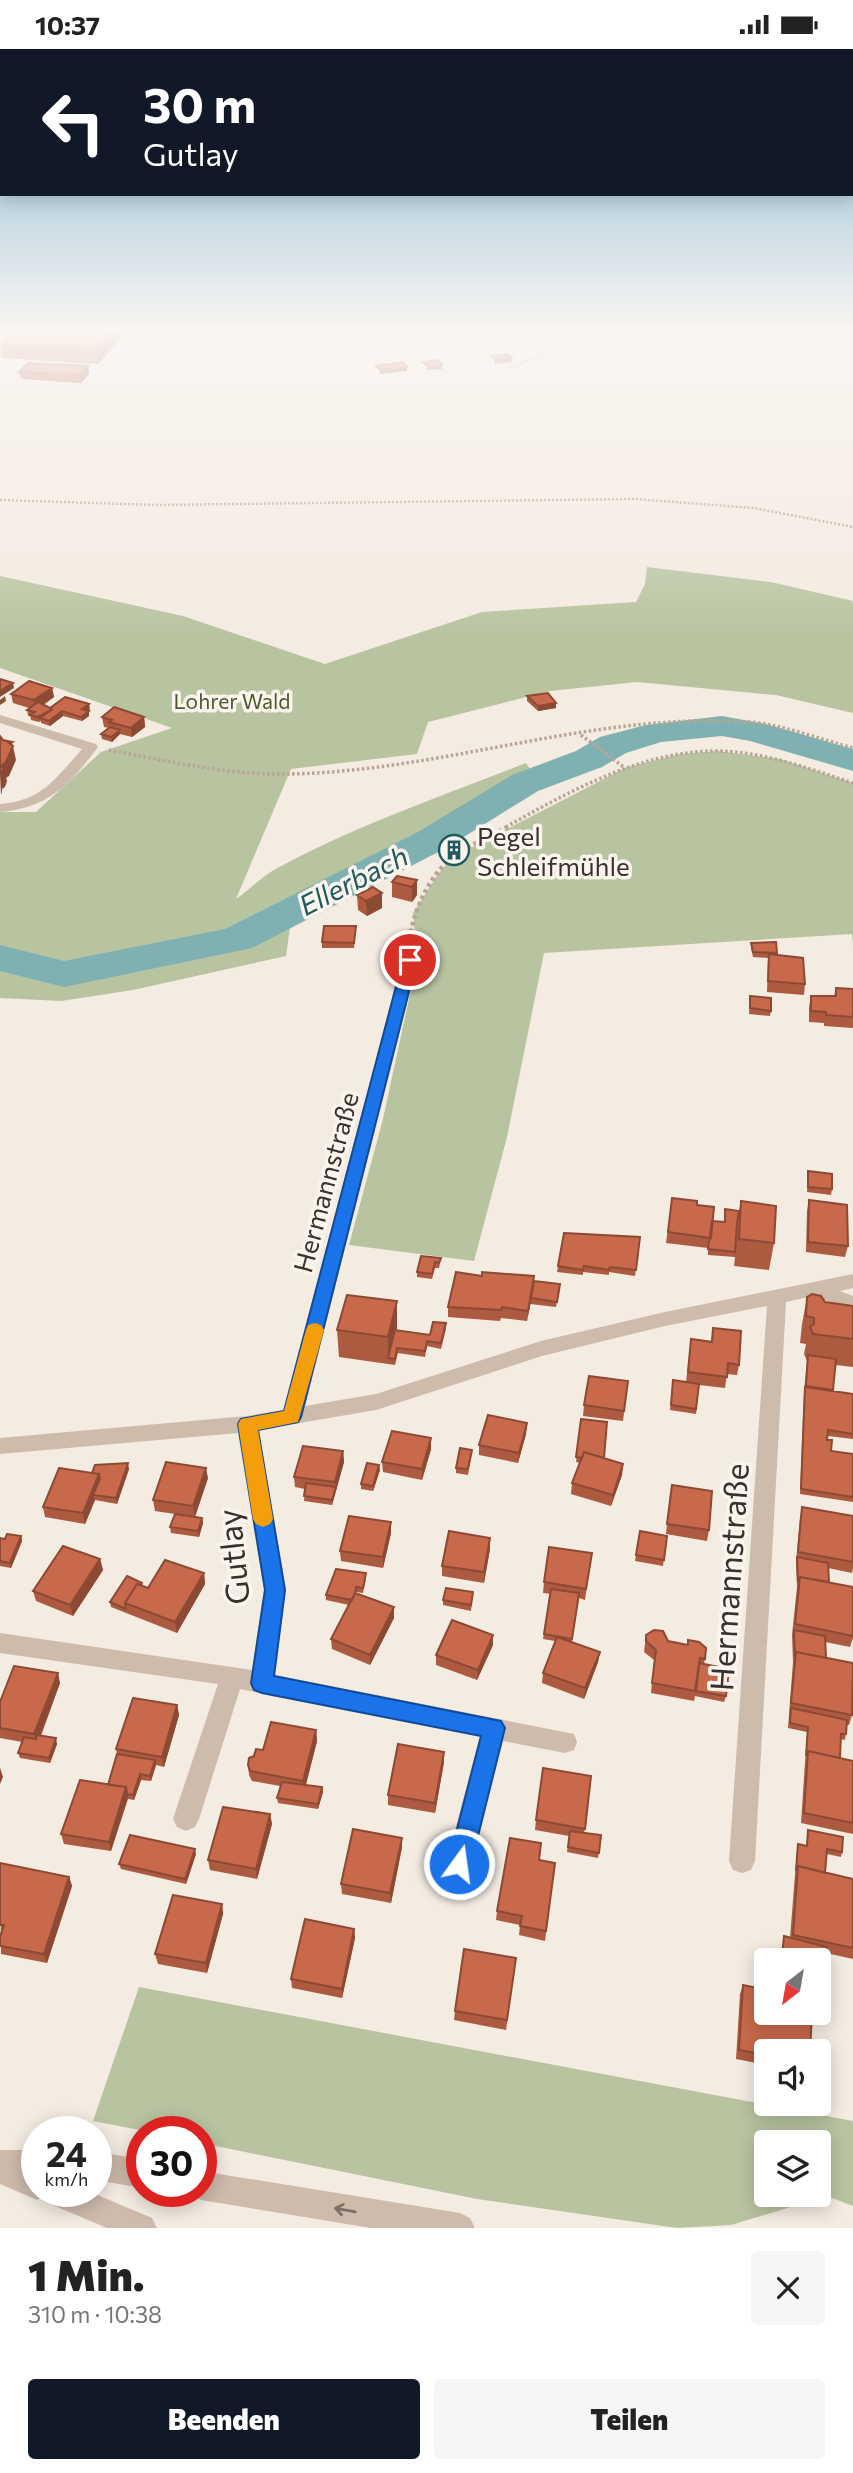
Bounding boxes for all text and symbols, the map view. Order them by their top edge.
text: 10:37 [35,9,100,40]
text: 30 m [143,73,256,133]
icon: left [28,77,119,168]
text: Gutlay [143,133,239,173]
park label: Lohrer Wald [174,688,290,713]
place label: Pegel Schleifmühle [477,820,630,881]
building icon: Pegel Schleifmühle [437,833,471,867]
water label: Ellerbach [293,838,413,922]
pin [380,930,440,990]
icon: arrive [391,941,429,979]
street label: Hermannstraße [286,1088,364,1276]
street label: Hermannstraße [700,1462,756,1692]
street label: Gutlay [207,1507,257,1607]
position arrow [422,1827,496,1901]
north arrow [754,1948,831,2025]
map controls [754,1948,831,2207]
button: sound [754,2039,831,2116]
speed limit sign: 30 [126,2116,217,2207]
button: layers [754,2130,831,2207]
text: 24 [46,2131,87,2174]
text: km/h [45,2168,88,2190]
one-way arrow [334,2203,357,2216]
text: 1 Min. [28,2248,145,2300]
button: close [751,2251,825,2325]
text: 310 m · 10:38 [28,2300,162,2328]
button: Beenden [28,2379,420,2459]
button: Teilen [434,2379,825,2459]

